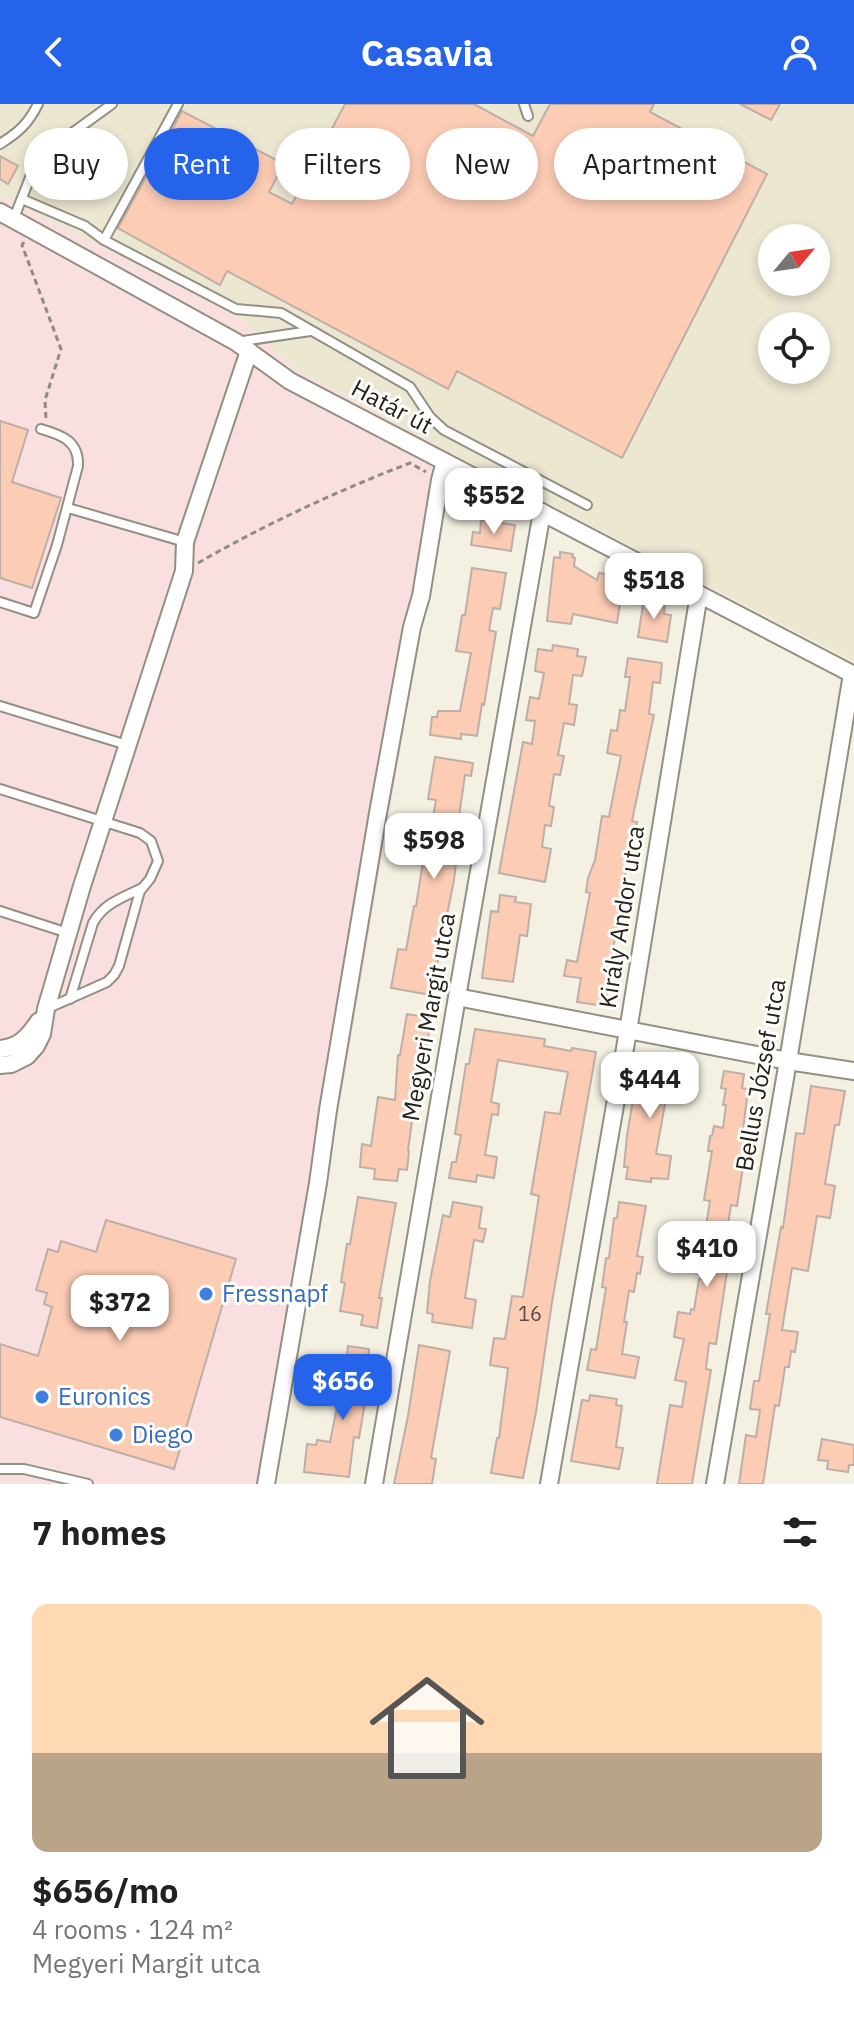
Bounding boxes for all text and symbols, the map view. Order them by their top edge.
text: Casavia [361,29,493,76]
icon: back [32,30,76,74]
icon: person [778,30,822,74]
chip: Buy [24,128,128,200]
chip: Rent [144,128,259,200]
chip: Filters [275,128,410,200]
chip: New [426,128,538,200]
chip: Apartment [554,128,745,200]
north arrow [758,224,830,296]
map controls [758,224,830,384]
button: locate [758,312,830,384]
street label: Határ út [346,371,439,441]
pin: $552 [447,468,541,536]
text: $552 [463,477,525,511]
pin: $518 [607,553,701,621]
text: $518 [623,562,685,596]
pin: $598 [387,813,481,881]
text: $598 [403,822,465,856]
street label: Király Andor utca [591,823,651,1010]
street label: Megyeri Margit utca [394,910,462,1124]
street label: Bellus József utca [727,976,793,1173]
pin: $444 [603,1052,697,1120]
text: $444 [619,1061,681,1095]
pin: $410 [660,1221,754,1289]
text: $410 [676,1230,738,1264]
pin: $372 [73,1275,167,1343]
place label: Fressnapf [222,1277,328,1309]
text: $372 [89,1284,151,1318]
marker: Fressnapf [197,1285,215,1303]
house number: 16 [518,1300,542,1327]
pin: $656 [296,1354,390,1422]
text: $656 [312,1363,374,1397]
place label: Euronics [58,1380,151,1412]
marker: Euronics [33,1388,51,1406]
place label: Diego [132,1418,193,1450]
marker: Diego [107,1426,125,1444]
text: 7 homes [32,1510,167,1554]
icon: filters [778,1510,822,1554]
icon: home [355,1656,499,1800]
text: $656/mo [32,1868,179,1912]
text: 4 rooms · 124 m² [32,1912,233,1946]
text: Megyeri Margit utca [32,1946,261,1980]

